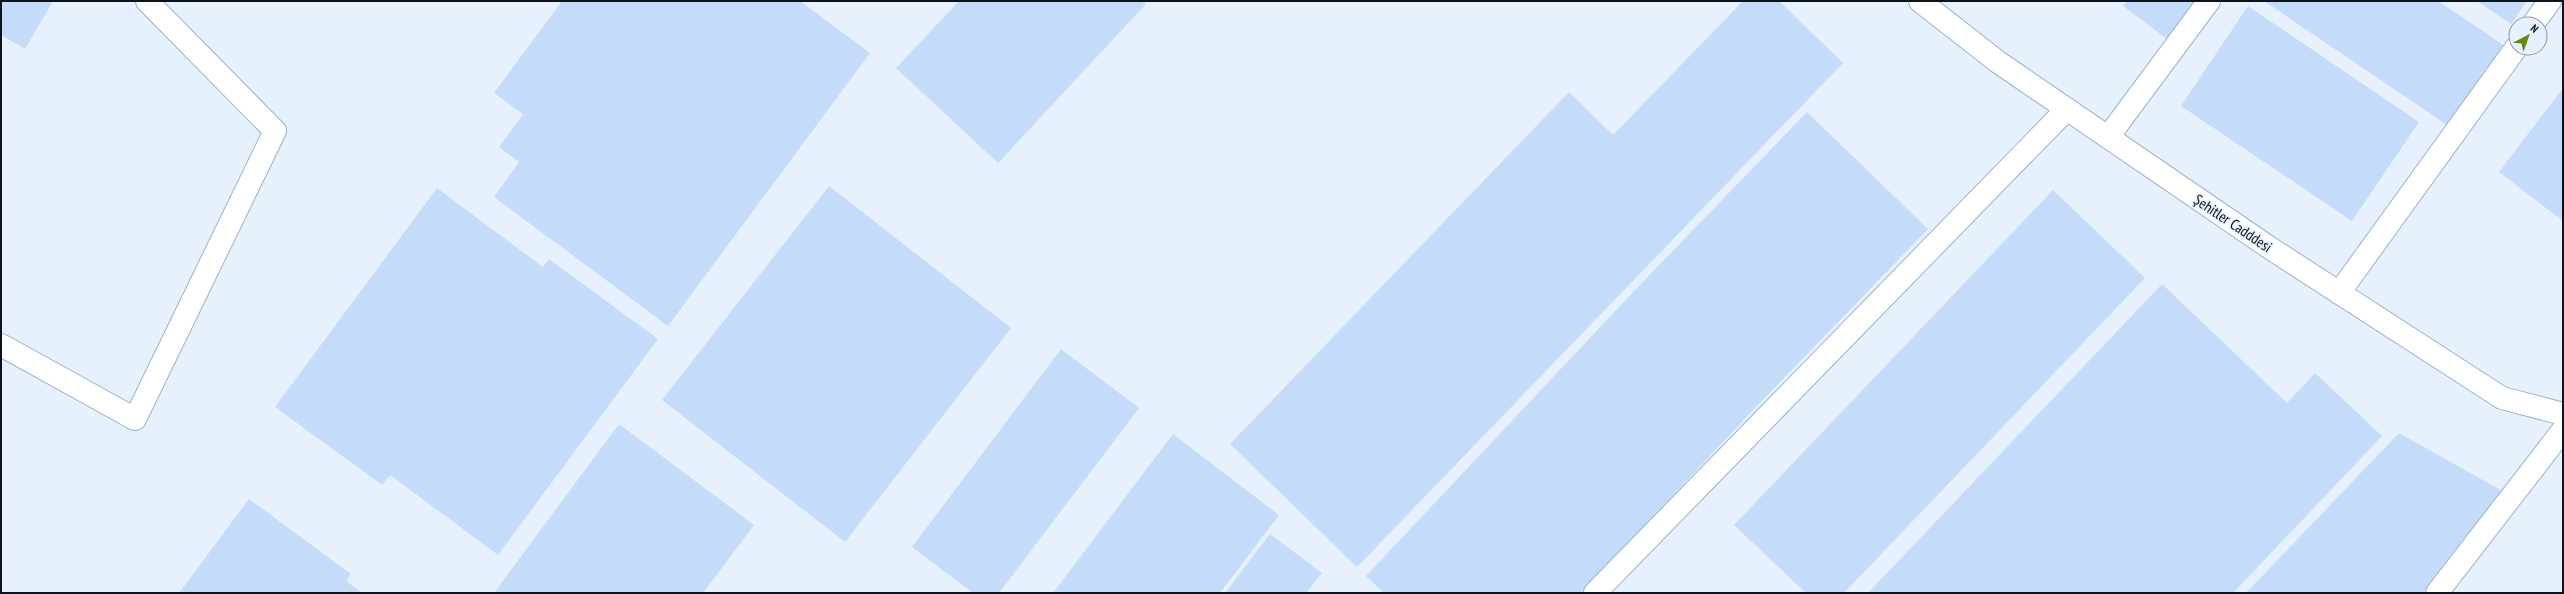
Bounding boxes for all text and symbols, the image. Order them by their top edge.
north arrow [2508,16,2548,56]
text: N [2528,21,2541,36]
street label: Şehitler Cadddesi [2190,190,2276,256]

